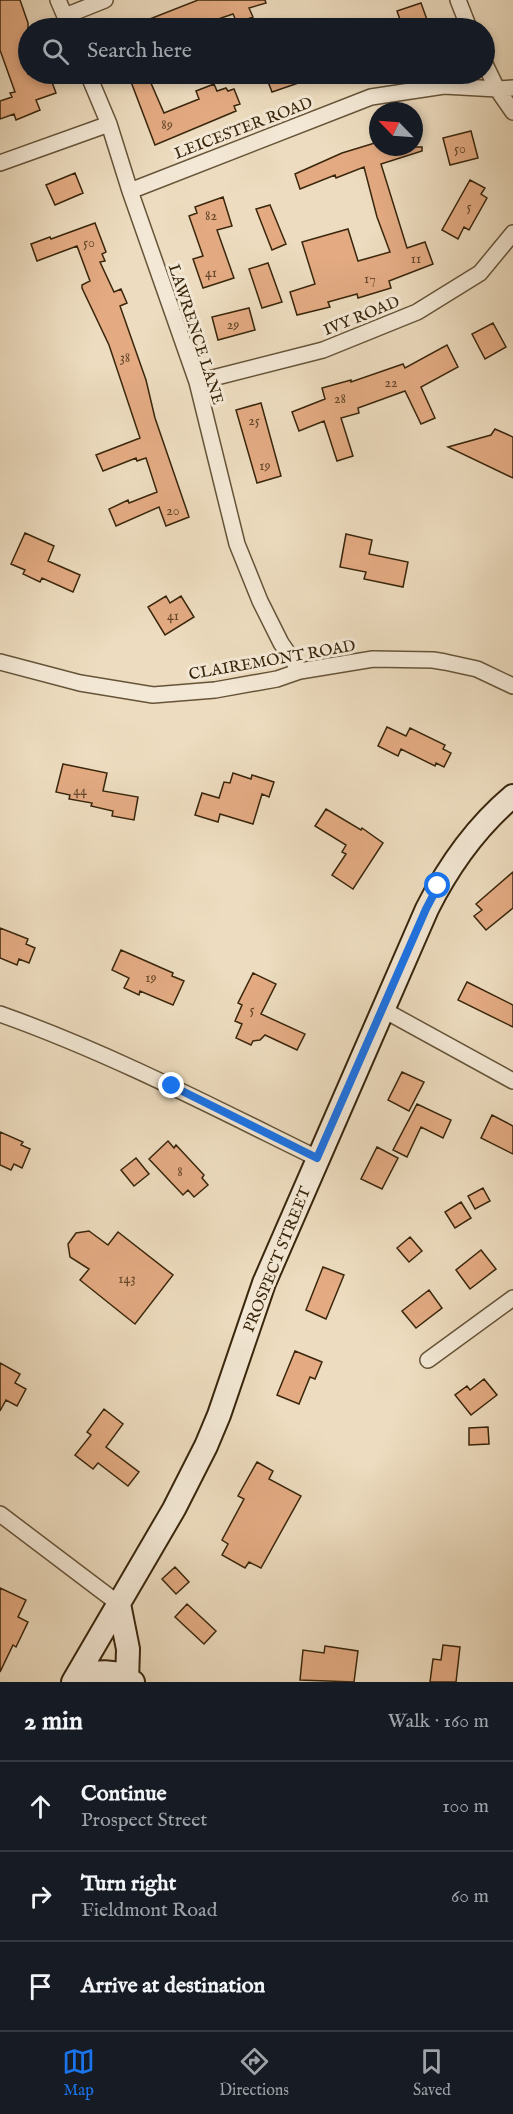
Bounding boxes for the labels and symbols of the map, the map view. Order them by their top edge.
street label: LEICESTER ROAD [172,93,316,164]
north arrow [369,102,423,156]
house number: 89 [161,116,173,134]
house number: 50 [454,140,466,158]
house number: 5 [466,198,472,216]
house number: 82 [205,207,217,225]
house number: 50 [83,234,95,252]
house number: 11 [411,250,421,268]
street label: LAWRENCE LANE [163,262,227,407]
house number: 41 [205,264,217,282]
house number: 17 [364,270,376,288]
street label: IVY ROAD [321,292,403,341]
house number: 29 [227,316,239,334]
house number: 38 [120,349,130,367]
house number: 22 [384,374,398,392]
house number: 28 [334,390,346,408]
house number: 25 [248,412,260,430]
house number: 19 [259,457,271,475]
house number: 20 [166,502,180,520]
house number: 41 [167,607,179,625]
street label: CLAIREMONT ROAD [187,636,357,685]
house number: 44 [73,782,87,800]
route start [424,872,450,898]
house number: 19 [145,969,157,987]
house number: 5 [249,1001,255,1019]
route end [158,1072,184,1098]
house number: 8 [177,1163,183,1181]
street label: PROSPECT STREET [240,1184,316,1335]
house number: 143 [118,1270,136,1288]

